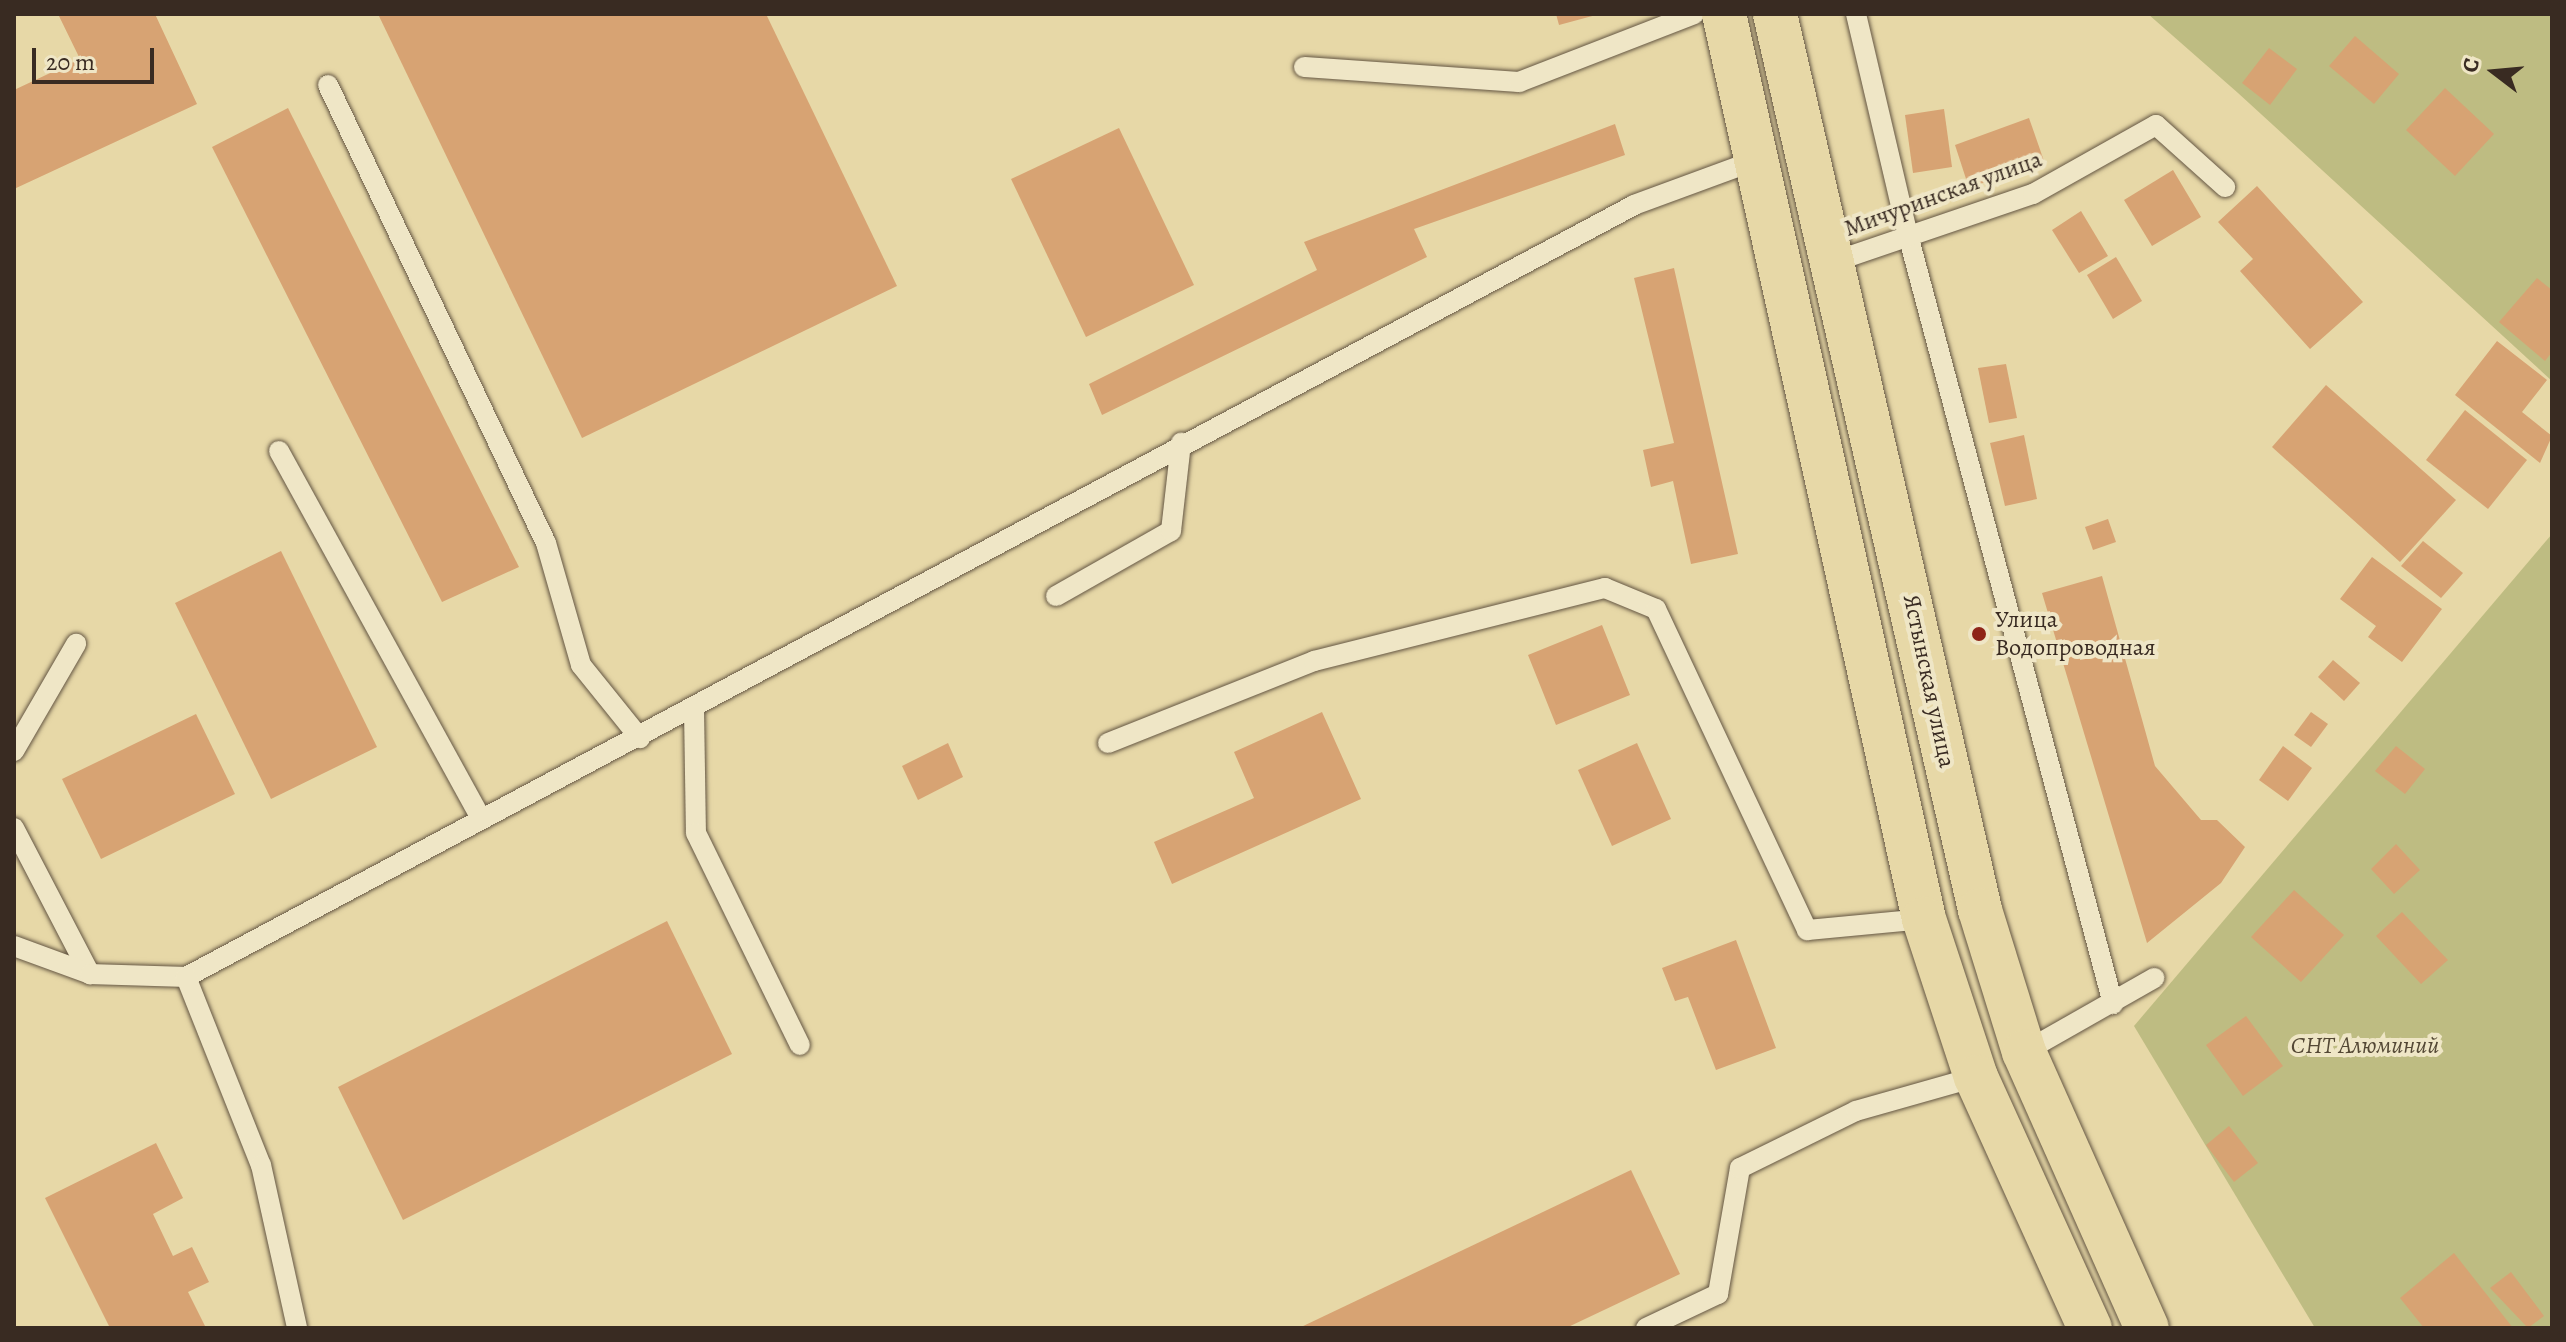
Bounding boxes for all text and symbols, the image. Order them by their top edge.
scale bar [36,32,158,82]
north arrow [2454,32,2534,112]
text: 20 m [46,46,95,78]
text: С [2455,55,2487,76]
street label: Мичуринская улица [1840,145,2046,243]
street label: Ястынская улица [1897,592,1961,770]
place label: Улица Водопроводная [1995,606,2156,662]
marker: Улица Водопроводная [1970,625,1988,643]
park label: СНТ Алюминий [2291,1032,2439,1060]

